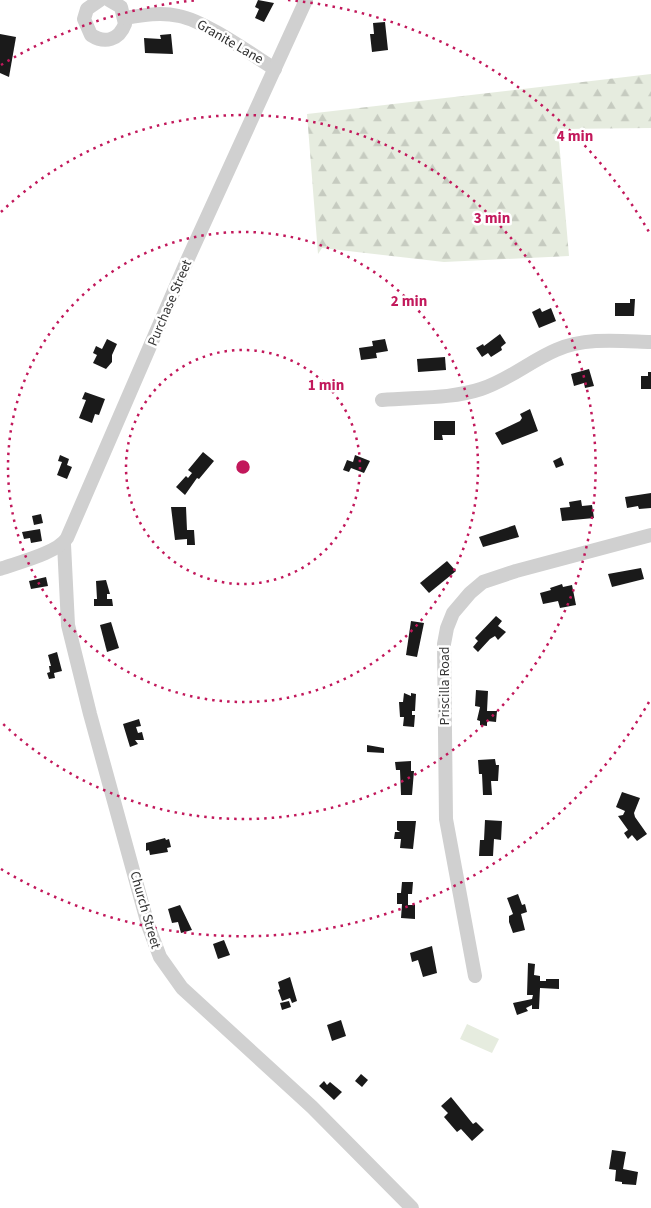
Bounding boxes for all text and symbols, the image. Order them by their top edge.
street label: Granite Lane [193,15,267,69]
text: 4 min [557,126,593,147]
text: 3 min [474,208,510,229]
street label: Purchase Street [143,257,197,349]
text: 2 min [391,291,427,312]
text: 1 min [308,375,344,396]
centre of rings [234,458,252,476]
street label: Priscilla Road [435,647,455,725]
street label: Church Street [124,869,166,951]

